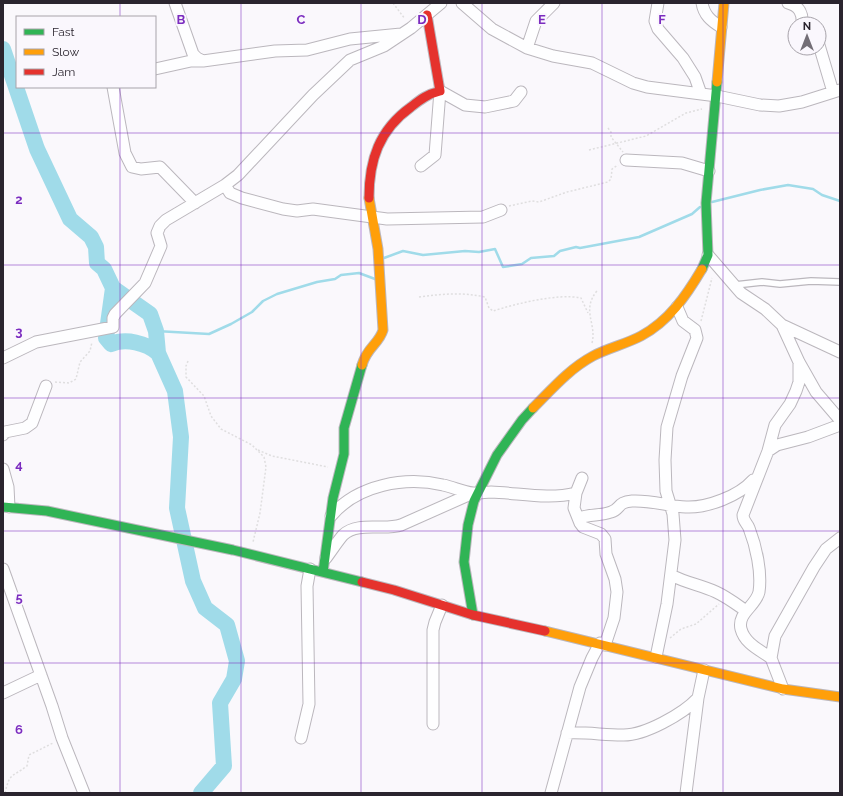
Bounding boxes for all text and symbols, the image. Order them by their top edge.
text: B [177,12,186,27]
text: C [297,12,306,27]
text: D [417,12,427,27]
text: E [538,12,546,27]
text: F [658,12,666,27]
legend [16,16,156,88]
north arrow [787,16,827,56]
text: N [803,20,811,33]
text: Fast [52,25,75,39]
text: Slow [52,45,79,59]
text: Jam [52,65,75,79]
text: 2 [15,192,23,207]
text: 3 [15,324,23,339]
text: 4 [15,457,23,472]
text: 5 [15,590,23,605]
text: 6 [15,722,23,737]

